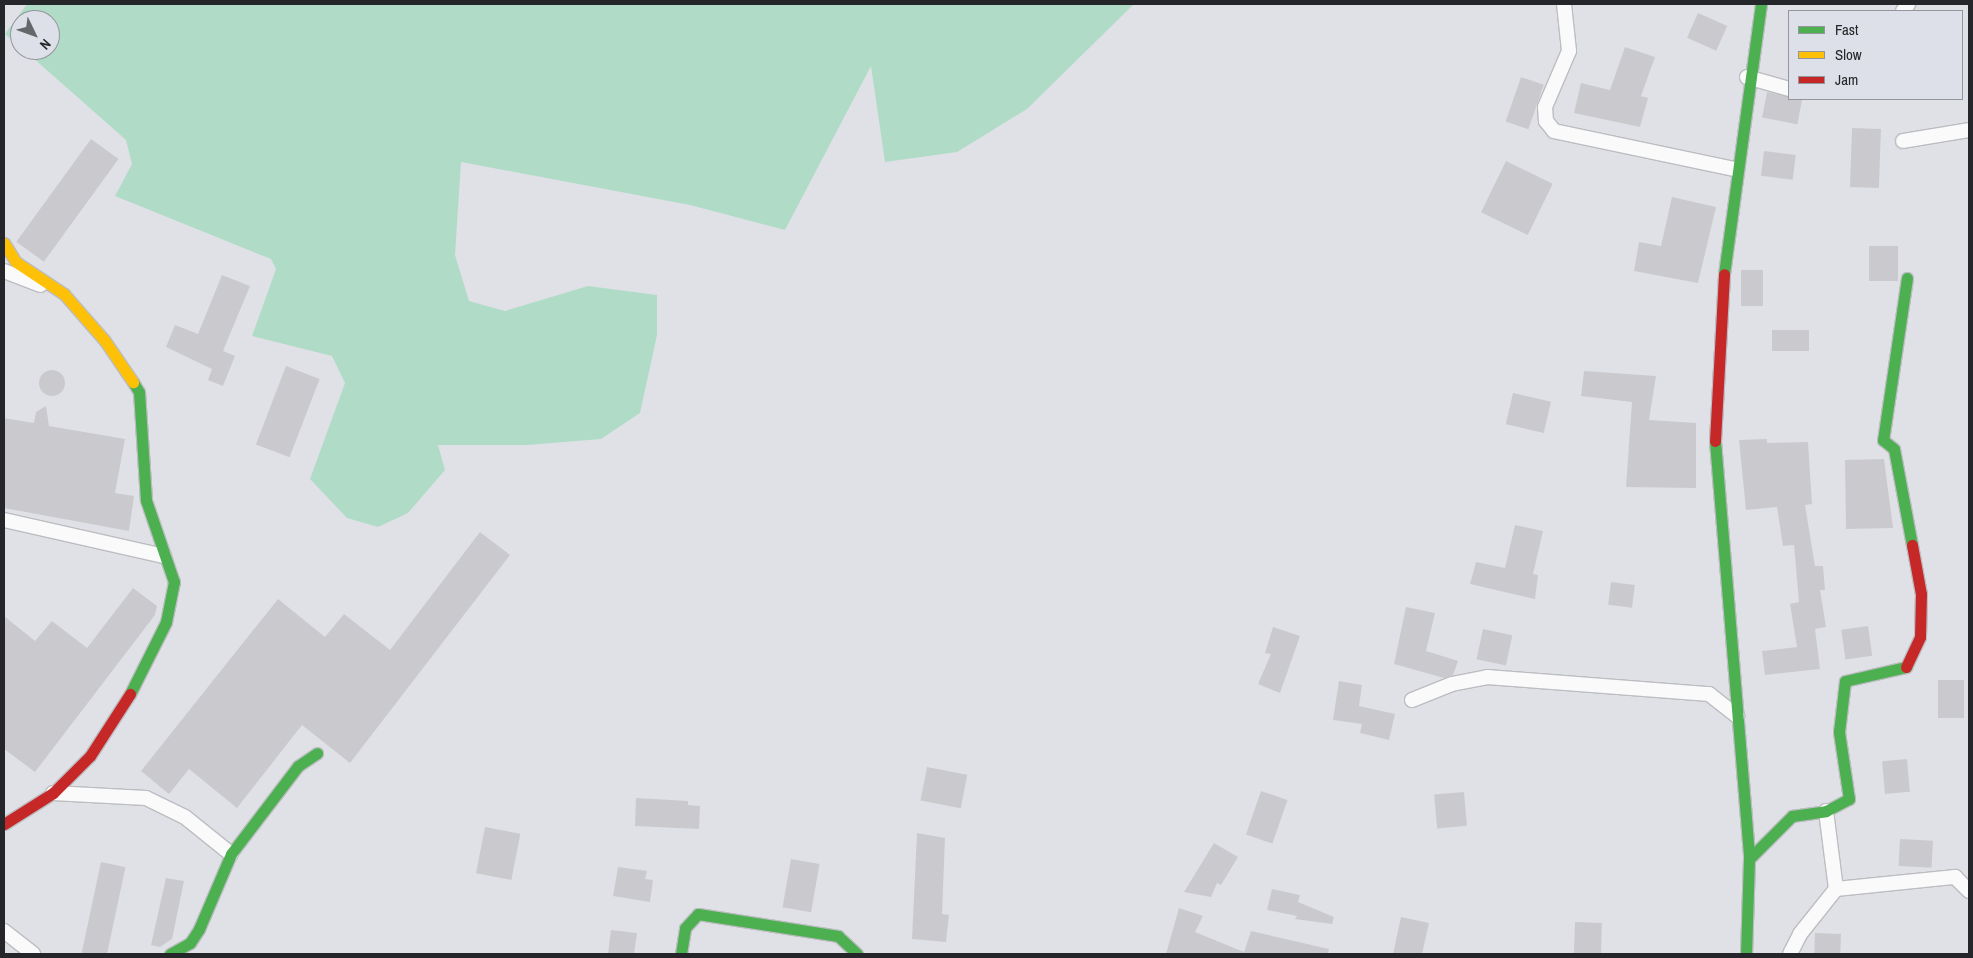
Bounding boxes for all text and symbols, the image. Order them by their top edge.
north arrow [10,10,60,60]
legend [1788,10,1963,100]
text: Fast [1835,19,1858,40]
text: N [36,35,55,53]
text: Slow [1835,44,1862,65]
text: Jam [1835,69,1858,90]

